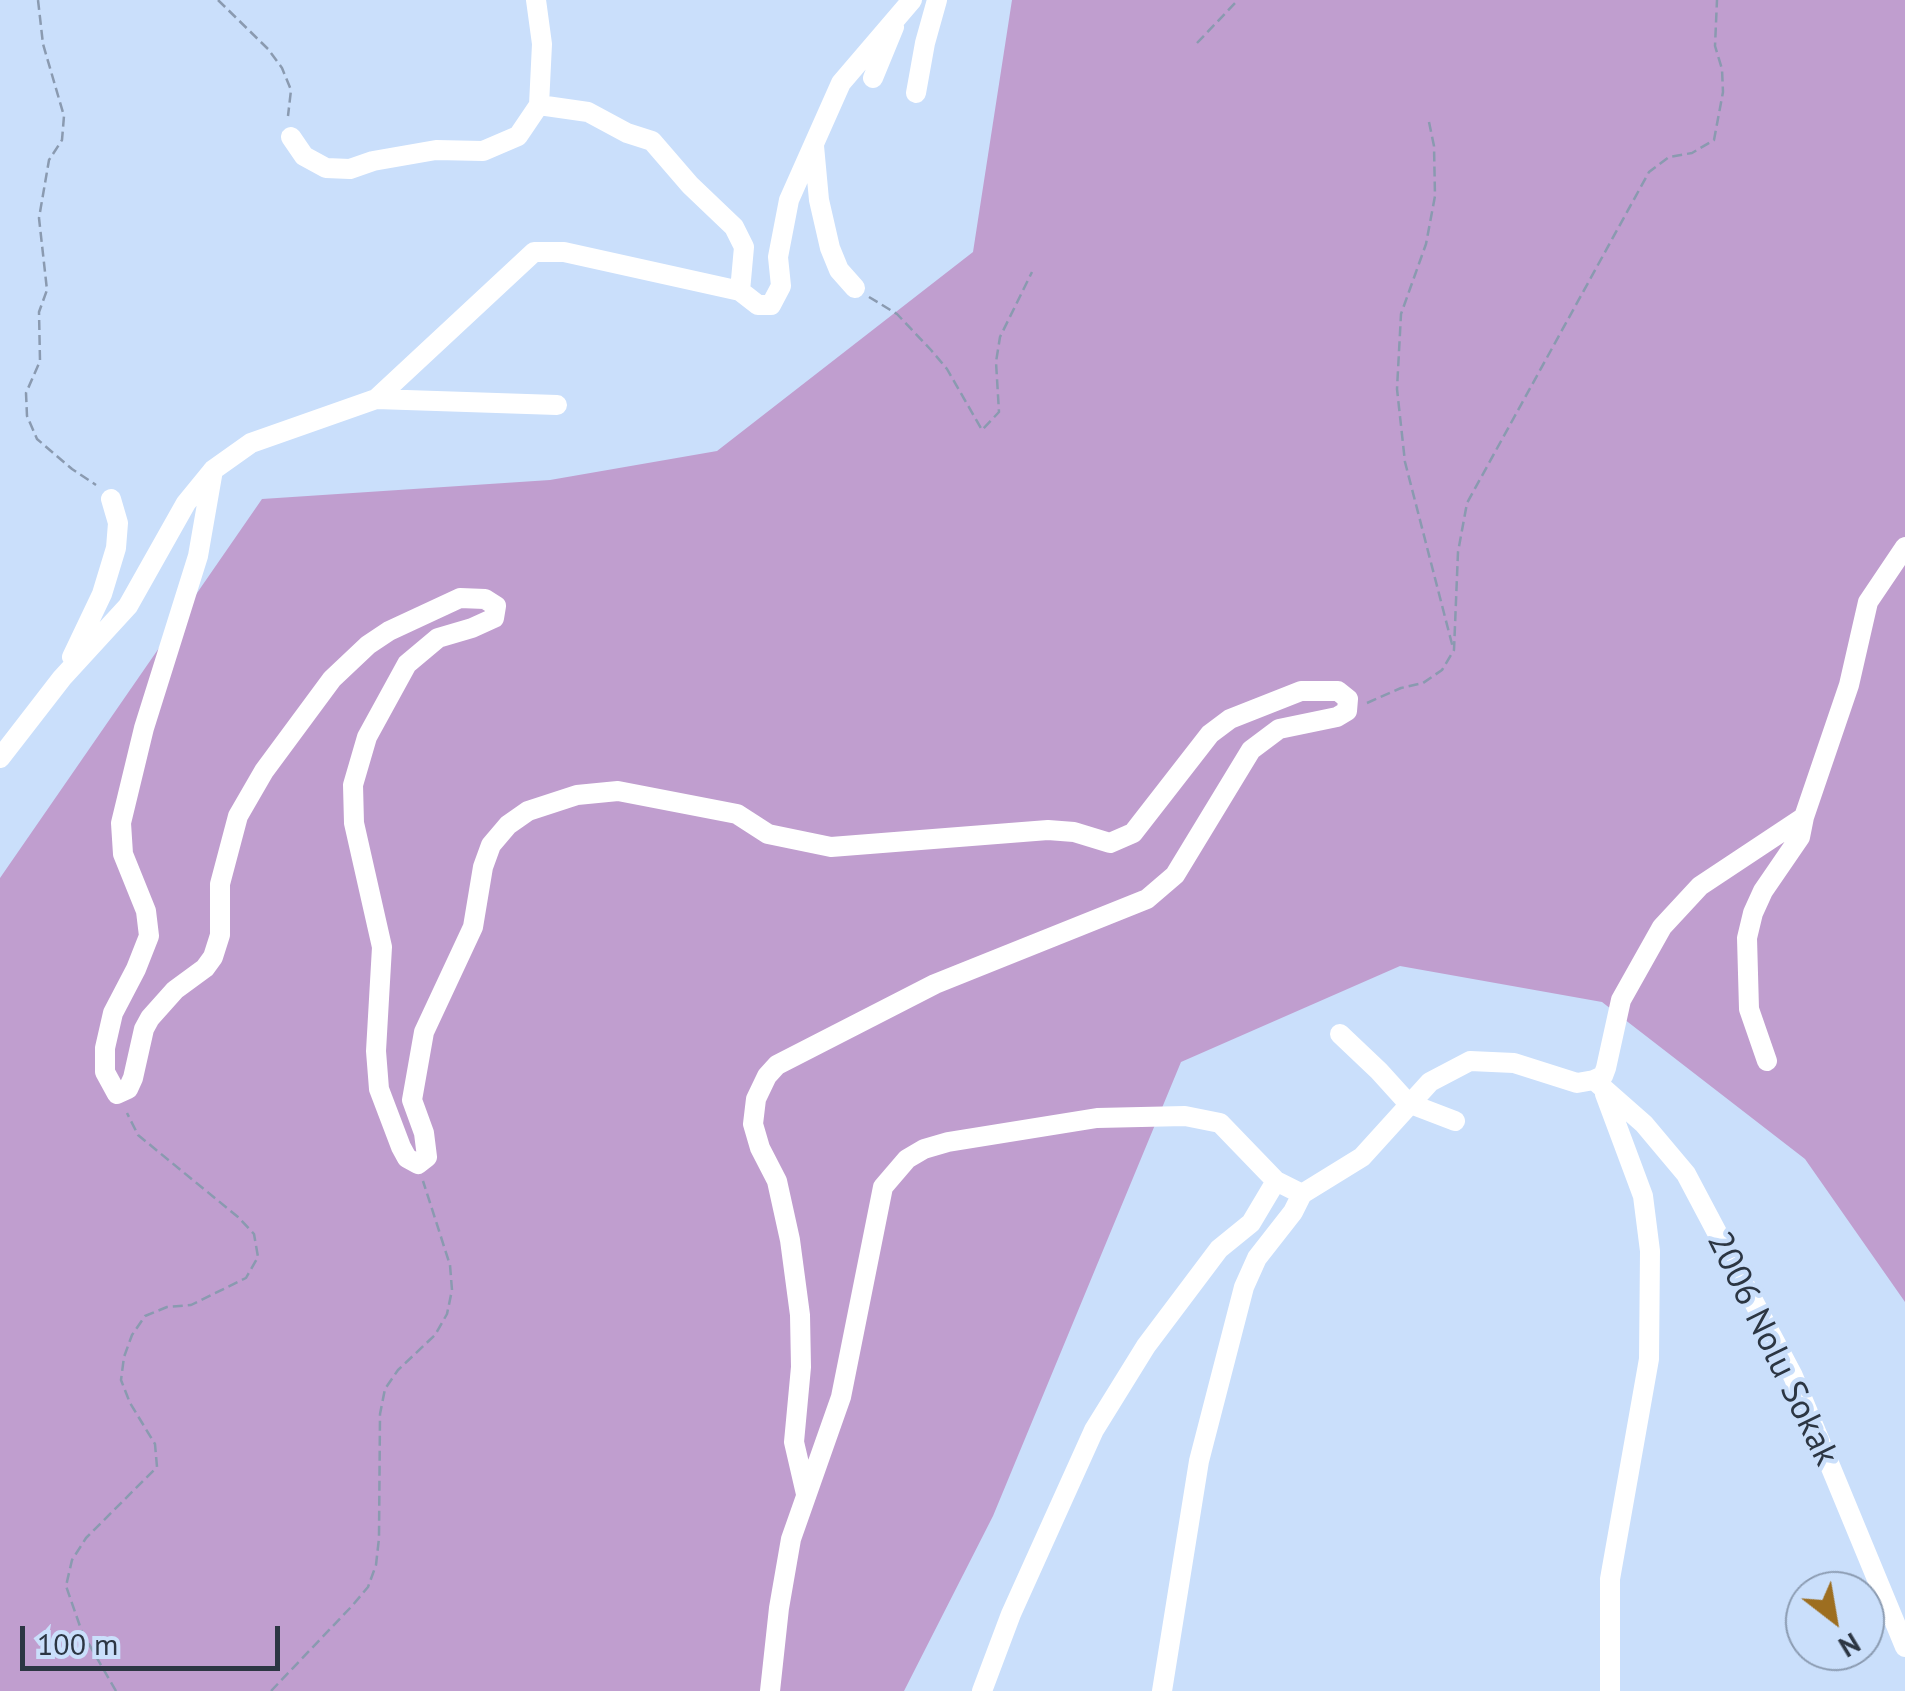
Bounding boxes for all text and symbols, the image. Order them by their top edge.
street label: 2006 Nolu Sokak [1697,1225,1847,1473]
north arrow [1785,1571,1885,1671]
scale bar [25,1606,285,1668]
text: 100 m [37,1624,118,1663]
text: N [1832,1625,1867,1666]

